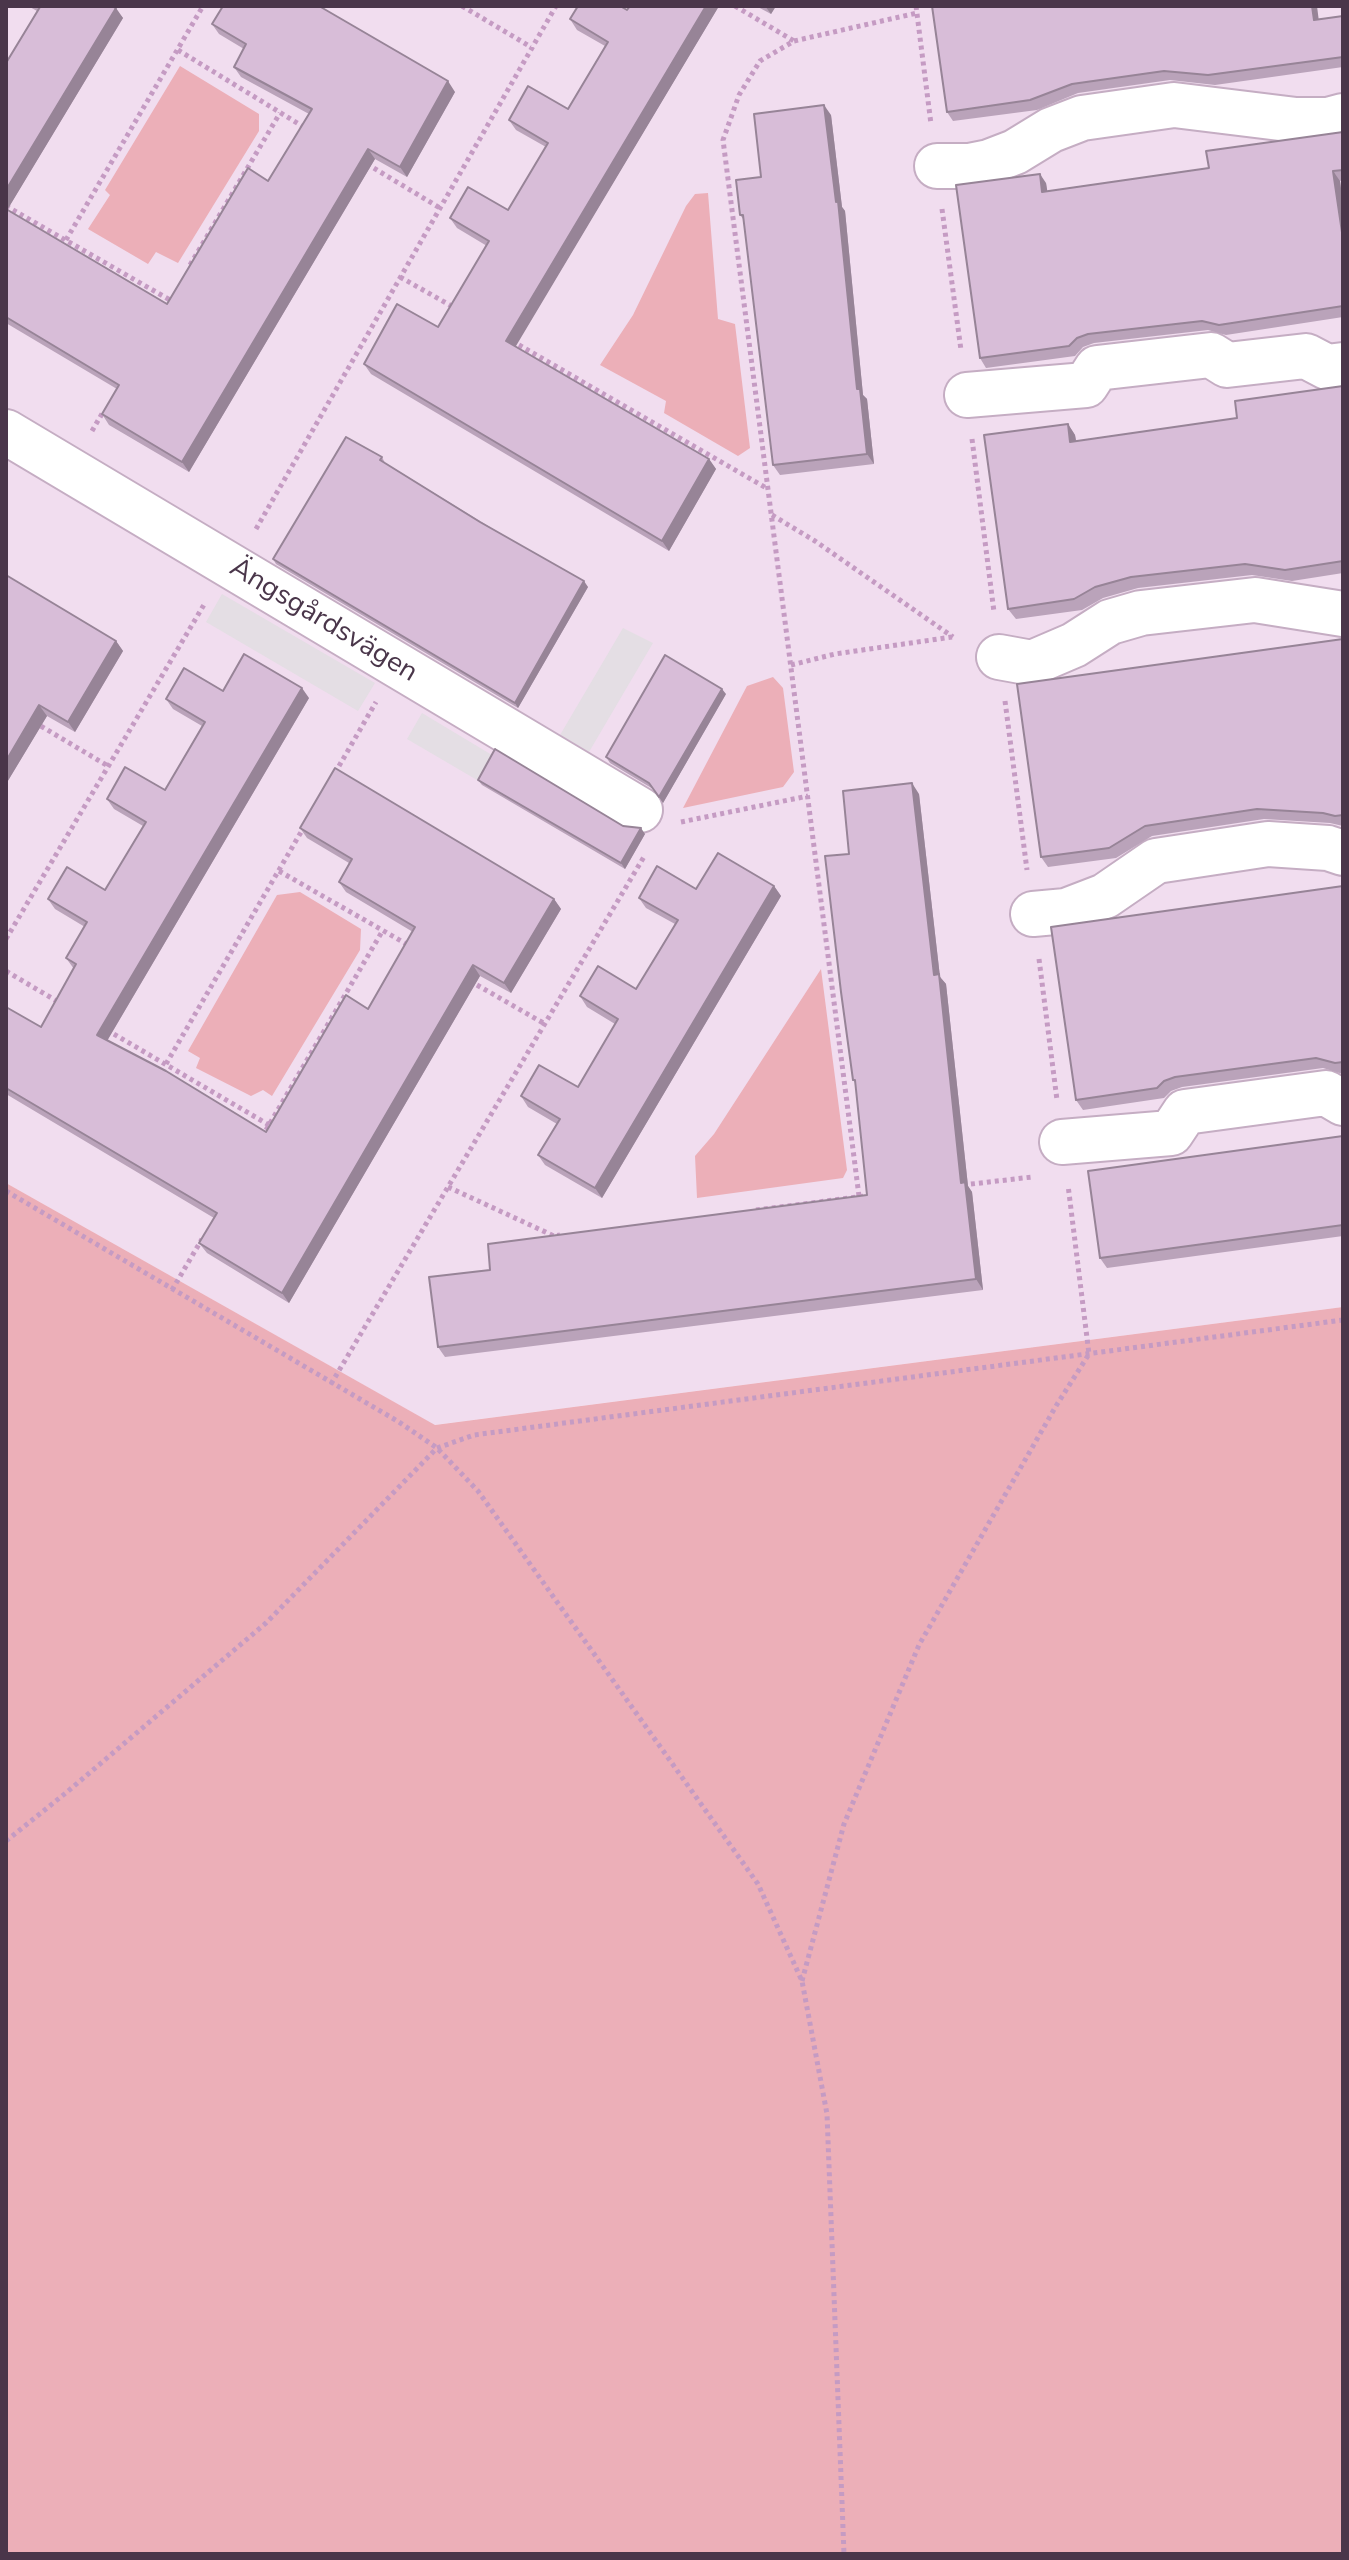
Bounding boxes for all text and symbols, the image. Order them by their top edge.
street label: Ängsgårdsvägen [223,552,423,690]

